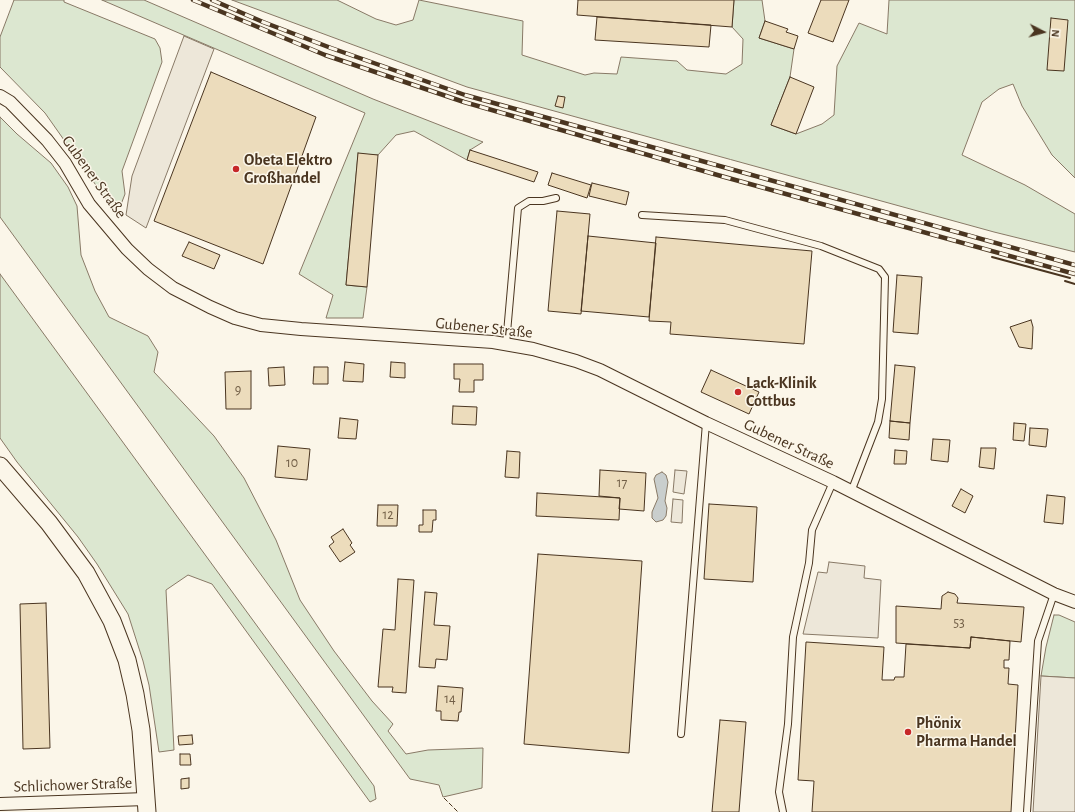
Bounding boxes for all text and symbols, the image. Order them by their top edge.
north arrow [1023,12,1063,52]
text: N [1050,29,1061,38]
street label: Gubener Straße [57,132,131,222]
place label: Obeta Elektro Großhandel [244,150,333,188]
marker: Obeta Elektro Großhandel [231,164,241,174]
street label: Gubener Straße [434,313,534,343]
place label: Lack-Klinik Cottbus [746,373,817,411]
house number: 9 [235,382,241,398]
marker: Lack-Klinik Cottbus [733,387,743,397]
street label: Gubener Straße [741,415,837,473]
house number: 10 [286,455,298,471]
house number: 17 [617,475,627,491]
house number: 12 [382,507,394,523]
house number: 53 [953,615,965,631]
house number: 14 [444,691,456,707]
place label: Phönix Pharma Handel [916,713,1017,751]
marker: Phönix Pharma Handel [903,727,913,737]
street label: Schlichower Straße [13,773,133,797]

